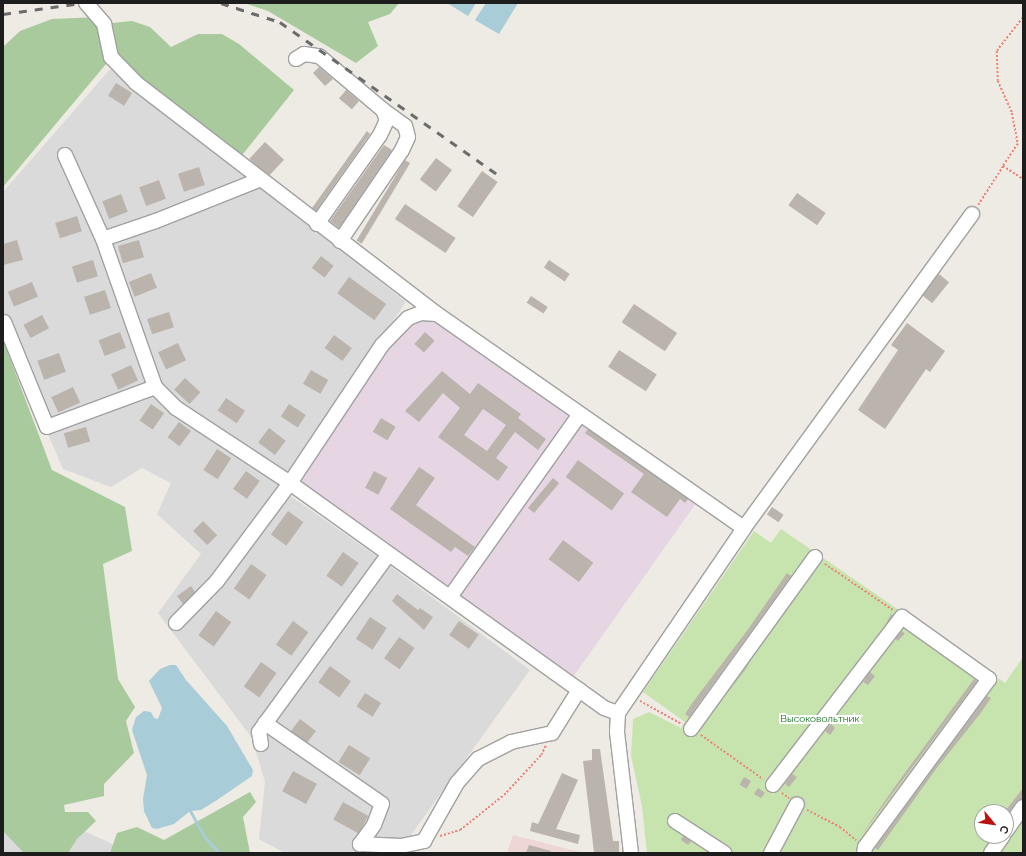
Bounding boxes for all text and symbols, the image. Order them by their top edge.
park label: Высоковольтник [780,713,860,725]
north arrow [974,804,1014,844]
text: С [997,823,1012,836]

